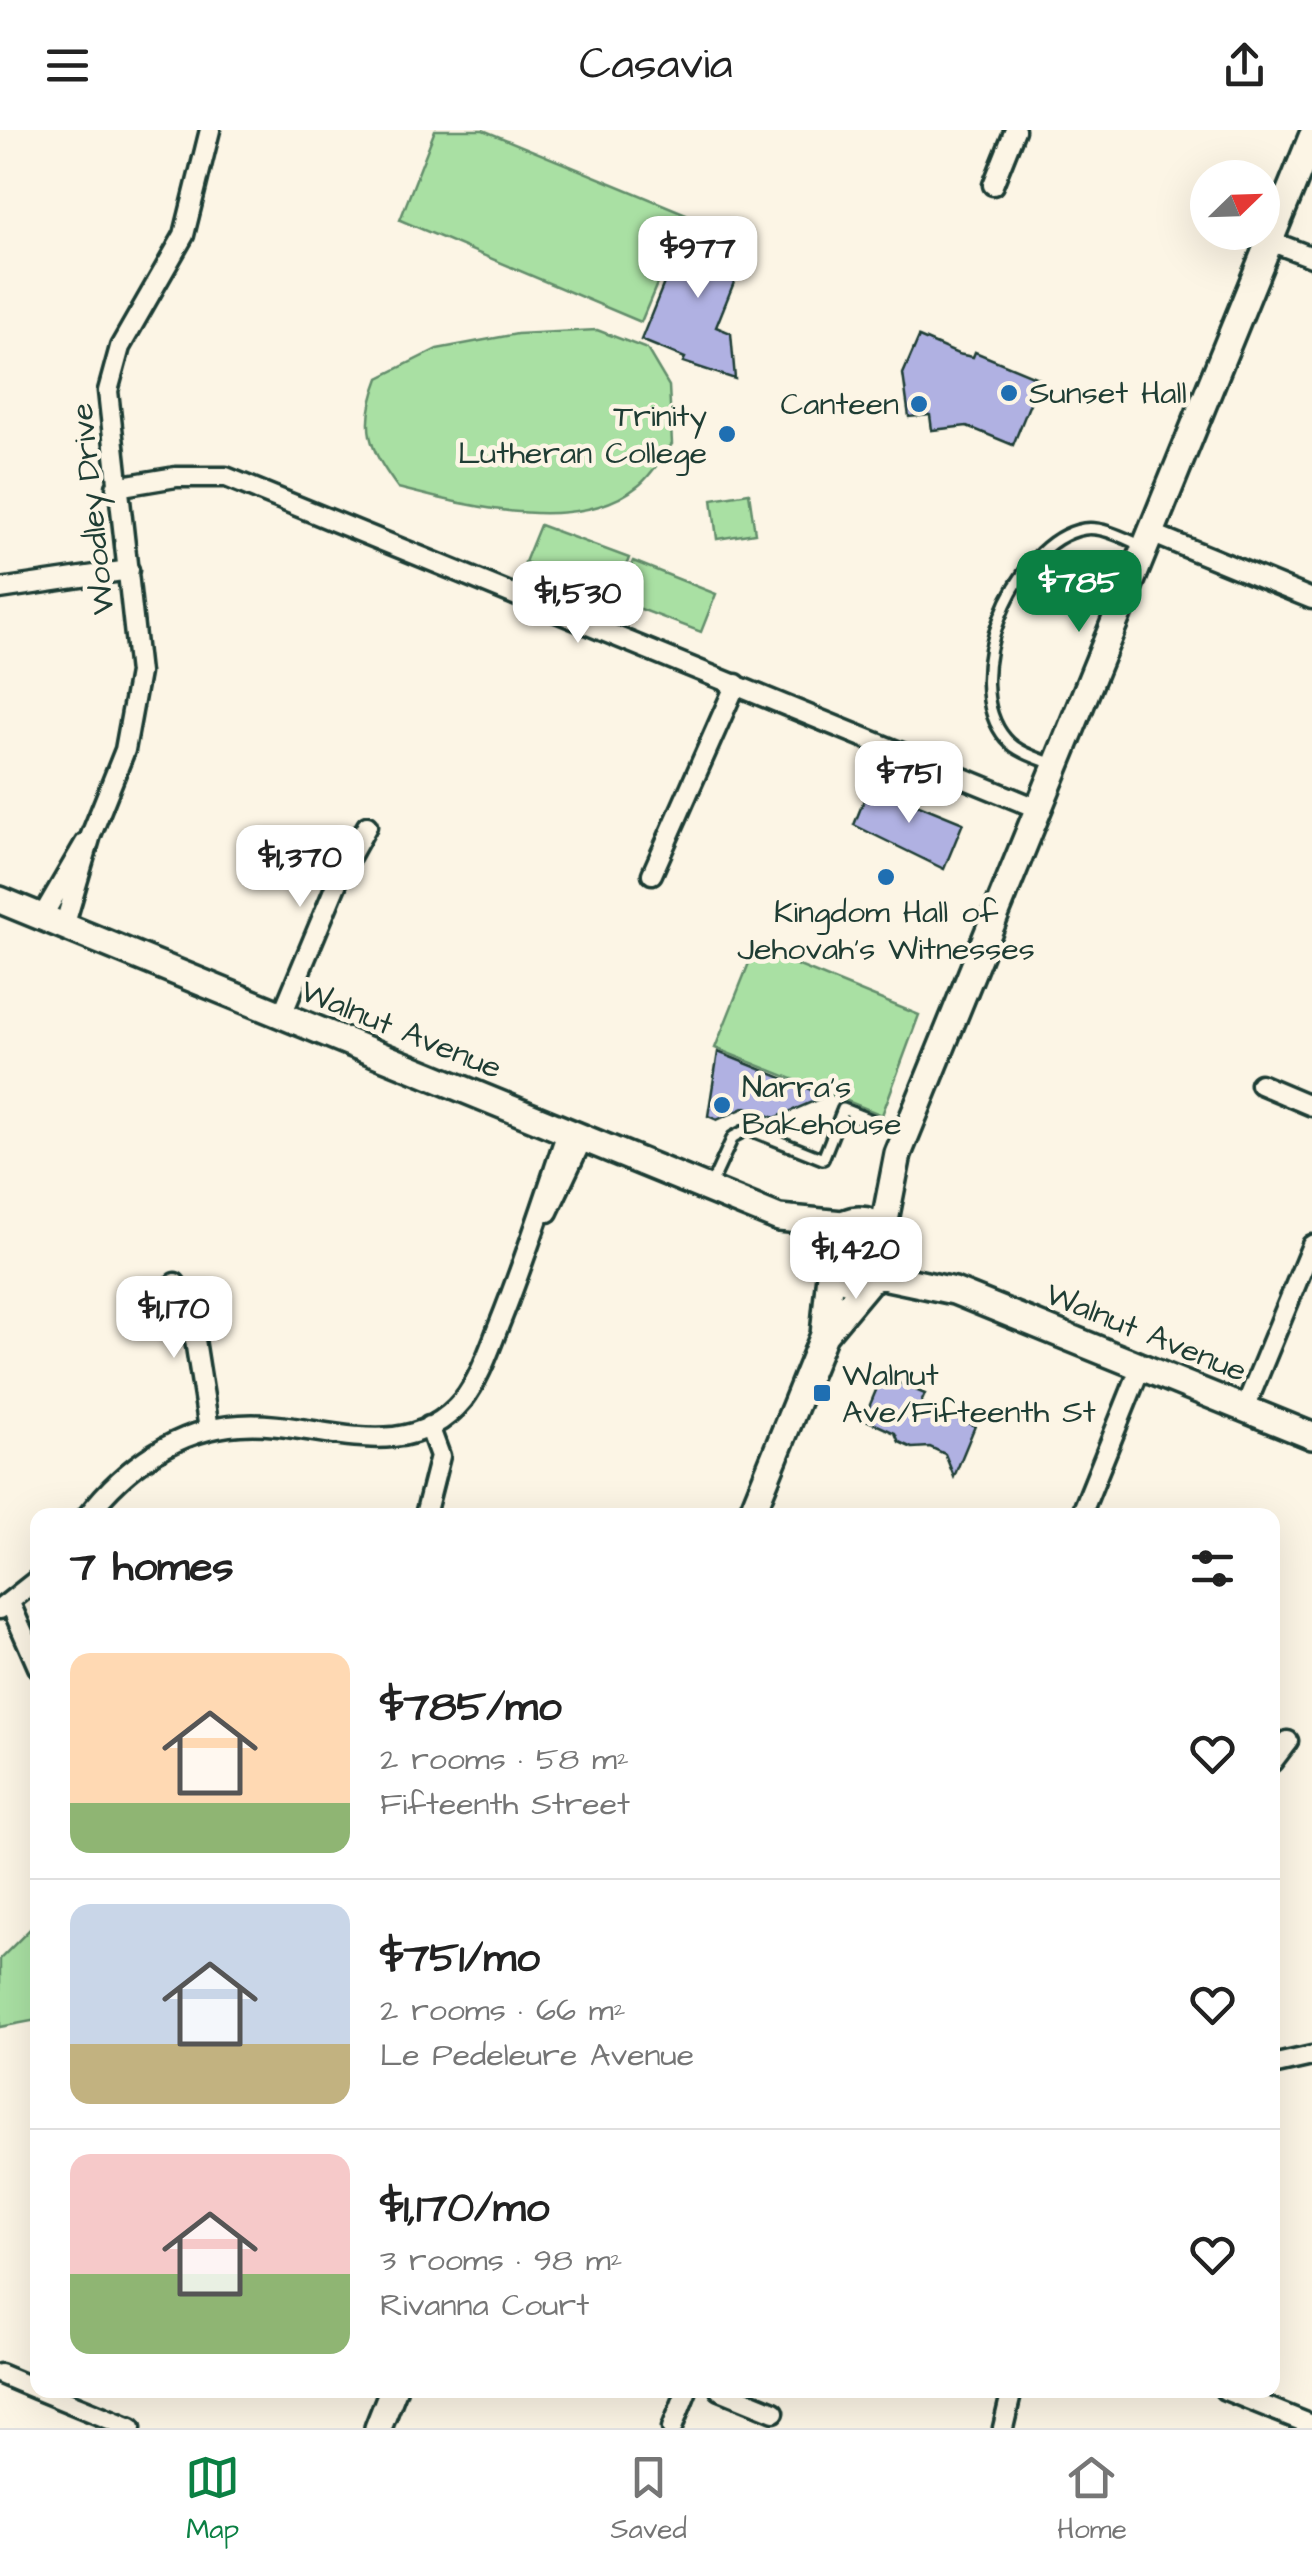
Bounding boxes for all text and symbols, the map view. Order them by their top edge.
text: Casavia [579,34,733,96]
icon: menu [40,38,95,93]
icon: share [1217,38,1272,93]
north arrow [1190,160,1280,250]
map controls [1190,160,1280,250]
pin: $977 [639,216,757,301]
text: $977 [660,226,736,271]
place label: Sunset Hall [1029,371,1187,416]
place label: Canteen [781,382,899,427]
marker: Sunset Hall [998,382,1020,404]
marker: Canteen [908,393,930,415]
place label: Trinity Lutheran College [458,394,707,476]
street label: Woodley Drive [60,401,126,617]
marker: Trinity Lutheran College [716,423,738,445]
pin: $785 [1020,550,1138,635]
text: $785 [1039,560,1119,605]
pin: $1,530 [497,561,659,646]
text: $1,530 [535,571,621,616]
pin: $751 [850,741,968,826]
text: $751 [877,751,941,796]
pin: $1,370 [219,825,381,910]
text: $1,370 [258,835,342,880]
marker: Kingdom Hall of Jehovah's Witnesses [875,866,897,888]
place label: Kingdom Hall of Jehovah's Witnesses [737,890,1035,972]
street label: Walnut Avenue [294,969,508,1091]
place label: Narra's Bakehouse [742,1065,901,1147]
marker: Narra's Bakehouse [711,1094,733,1116]
pin: $1,420 [775,1217,937,1302]
text: $1,420 [812,1227,900,1272]
street label: Walnut Avenue [1039,1272,1253,1394]
pin: $1,170 [93,1276,255,1361]
text: $1,170 [138,1286,210,1331]
place label: Walnut Ave/Fifteenth St [842,1353,1096,1435]
marker: Walnut Ave/Fifteenth St [811,1382,833,1404]
text: 7 homes [70,1539,234,1597]
icon: filters [1185,1541,1240,1596]
text: $785/mo [380,1679,562,1737]
icon: home [150,1693,270,1813]
icon: heart [1185,1726,1240,1781]
text: 2 rooms · 58 m² [380,1737,629,1782]
text: Fifteenth Street [380,1782,630,1827]
text: $751/mo [380,1930,540,1988]
icon: home [150,1944,270,2064]
icon: heart [1185,1977,1240,2032]
text: 2 rooms · 66 m² [380,1988,626,2033]
text: Le Pedeleure Avenue [380,2033,694,2078]
text: $1,170/mo [380,2180,549,2238]
icon: home [150,2194,270,2314]
icon: heart [1185,2227,1240,2282]
text: 3 rooms · 98 m² [380,2238,623,2283]
text: Rivanna Court [380,2283,589,2328]
tab: Map [185,2450,240,2549]
tab: Saved [611,2450,687,2549]
tab: Home [1057,2450,1127,2549]

